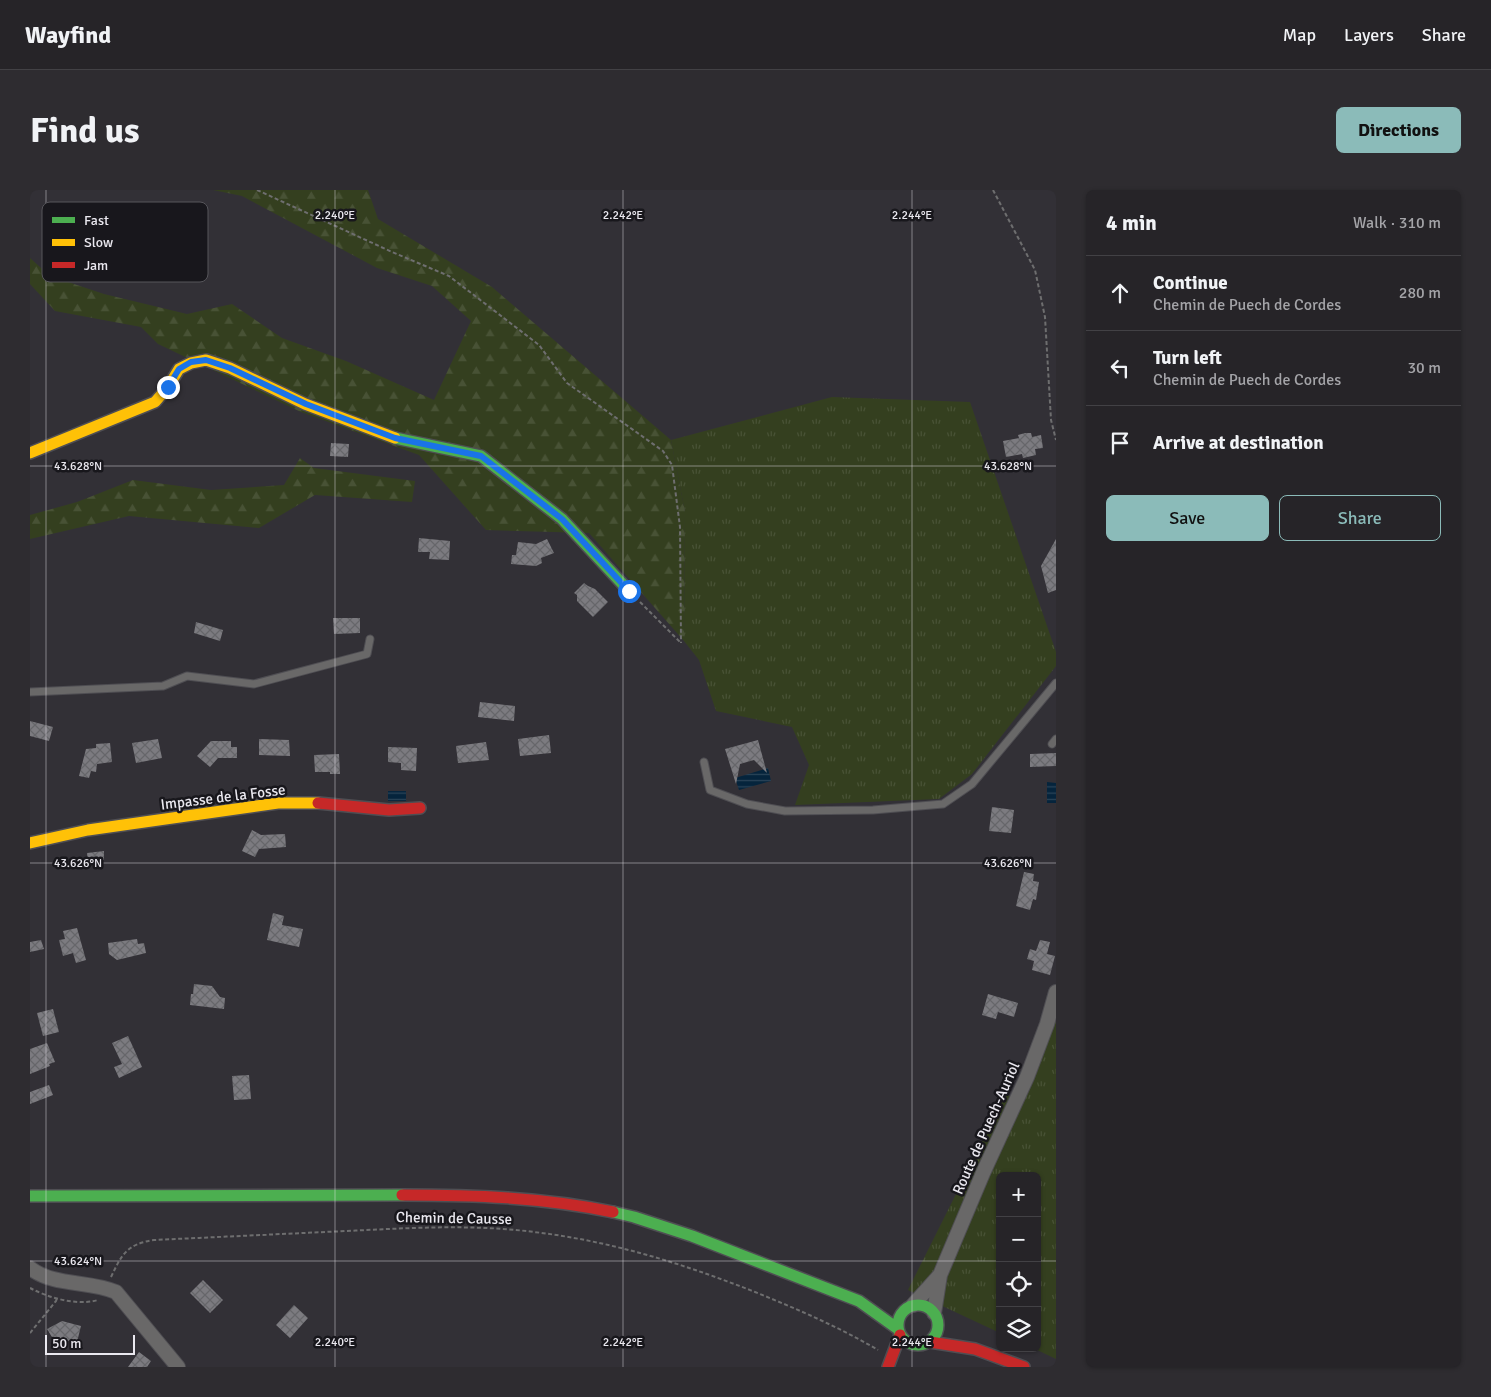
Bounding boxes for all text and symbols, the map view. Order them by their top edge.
text: Wayfind [25,20,111,50]
text: Map [1283,24,1316,46]
text: Layers [1344,24,1394,46]
text: Share [1422,24,1466,46]
button: Directions [1336,107,1461,153]
text: Find us [30,109,140,152]
legend [42,202,208,282]
text: 2.240°E [315,208,355,223]
text: 2.242°E [603,208,643,223]
text: 2.244°E [892,208,932,223]
text: 4 min [1106,210,1157,236]
text: Fast [84,212,109,229]
text: Walk · 310 m [1353,213,1441,233]
text: Slow [84,234,113,251]
text: Jam [84,257,108,274]
text: Continue [1153,271,1228,295]
icon: ahead [1106,279,1134,307]
text: 280 m [1399,283,1441,303]
text: Chemin de Puech de Cordes [1153,295,1341,315]
text: Turn left [1153,346,1222,370]
icon: left [1106,354,1134,382]
text: 30 m [1407,358,1441,378]
text: Chemin de Puech de Cordes [1153,370,1341,390]
route end [157,376,180,399]
icon: arrive [1106,429,1134,457]
text: Arrive at destination [1153,431,1324,455]
text: 43.628°N [54,459,102,474]
text: 43.628°N [984,459,1032,474]
button: Save [1106,495,1269,541]
button: Share [1279,495,1441,541]
route start [618,580,641,603]
street label: Impasse de la Fosse [159,780,287,814]
text: 43.626°N [54,856,102,871]
text: 43.626°N [984,856,1032,871]
street label: Route de Puech-Auriol [949,1059,1023,1197]
map controls [996,1172,1041,1352]
button: + [996,1172,1041,1217]
street label: Chemin de Causse [396,1208,512,1228]
button: − [996,1217,1041,1262]
text: 43.624°N [54,1254,102,1269]
button: locate [996,1262,1041,1307]
button: layers [996,1307,1041,1352]
scale bar [45,1332,135,1355]
text: 50 m [52,1335,81,1352]
text: 2.240°E [315,1335,355,1350]
text: 2.242°E [603,1335,643,1350]
text: 2.244°E [892,1335,932,1350]

